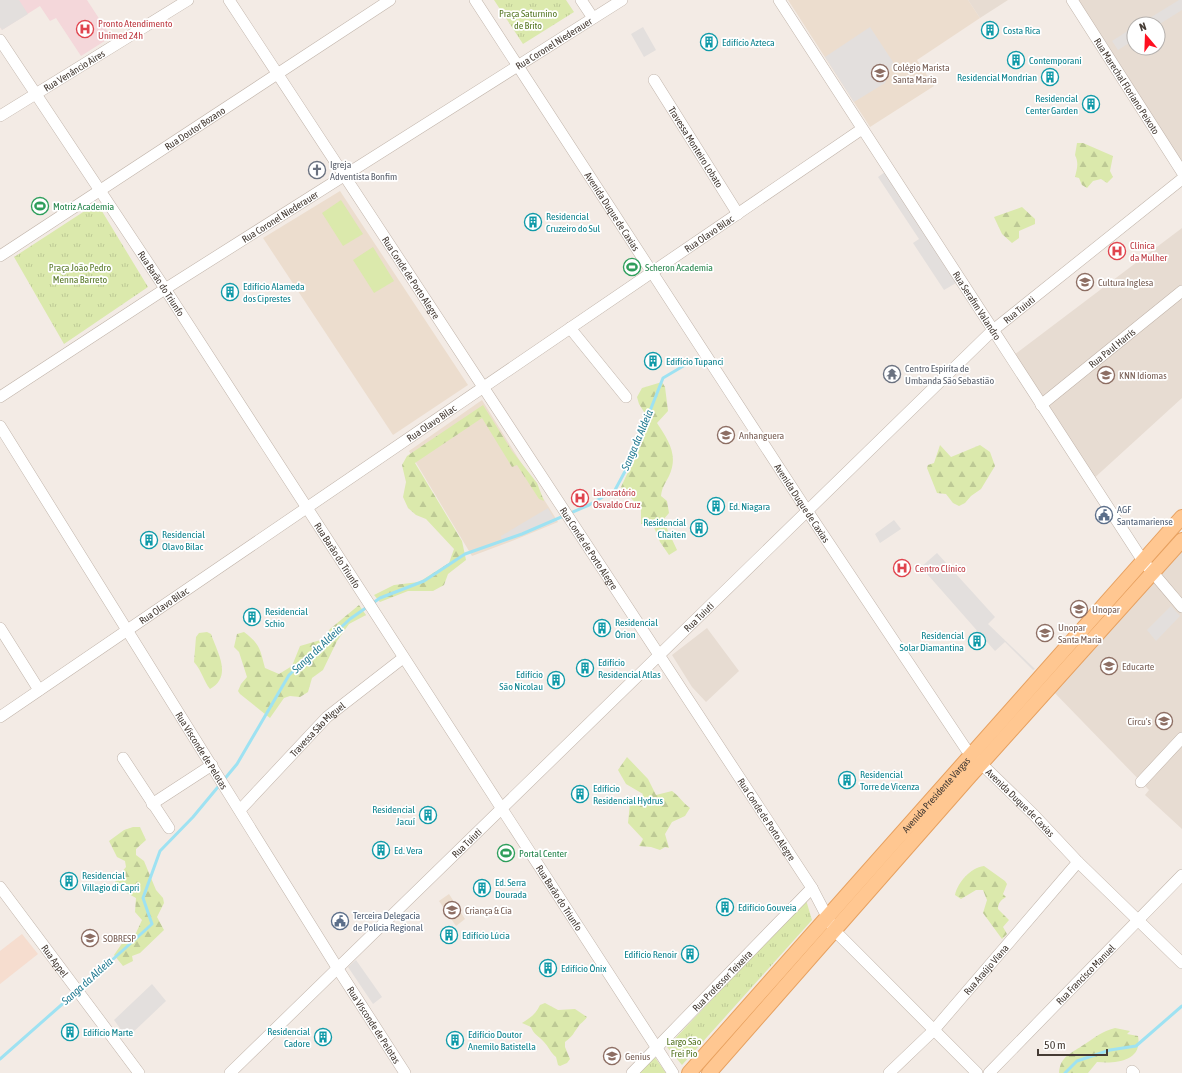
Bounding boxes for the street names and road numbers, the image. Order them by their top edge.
street label: Rua Coronel Niederauer [514,15,595,71]
street label: Rua Marechal Floriano Peixoto [1092,36,1162,136]
street label: Rua Venâncio Aires [41,47,107,93]
street label: Rua Doutor Bozano [162,104,227,152]
street label: Travessa Monteiro Lobato [667,104,726,190]
street label: Avenida Duque de Caxias [583,170,642,253]
street label: Rua Coronel Niederauer [240,188,321,245]
street label: Rua Olavo Bilac [682,213,736,254]
street label: Rua Conde de Porto Alegre [380,234,442,321]
street label: Rua Barão do Triunfo [136,249,187,318]
street label: Rua Serafim Valandro [951,269,1004,342]
street label: Rua Tuiuti [1001,294,1037,325]
street label: Rua Paul Harris [1086,326,1137,370]
street label: Rua Olavo Bilac [404,402,458,444]
street label: Avenida Duque de Caxias [772,462,832,545]
street label: Rua Conde de Porto Alegre [558,505,620,592]
street label: Rua Barão do Triunfo [312,520,363,590]
street label: Rua Olavo Bilac [137,585,191,626]
street label: Rua Tuiuti [681,600,716,634]
street label: Travessa São Miguel [287,699,347,759]
street label: Rua Visconde de Pelotas [174,710,230,791]
street label: Avenida Presidente Vargas [900,754,972,835]
street label: Avenida Duque de Caxias [984,766,1057,839]
street label: Rua Conde de Porto Alegre [736,776,798,863]
street label: Rua Tuiuti [449,826,484,860]
street label: Rua Barão do Triunfo [534,863,585,933]
street label: Rua Appel [39,942,71,979]
street label: Rua Araújo Viana [961,942,1011,997]
street label: Rua Francisco Manuel [1054,942,1117,1007]
street label: Rua Professor Teixeira [690,948,754,1013]
street label: Rua Visconde de Pelotas [345,984,403,1066]

